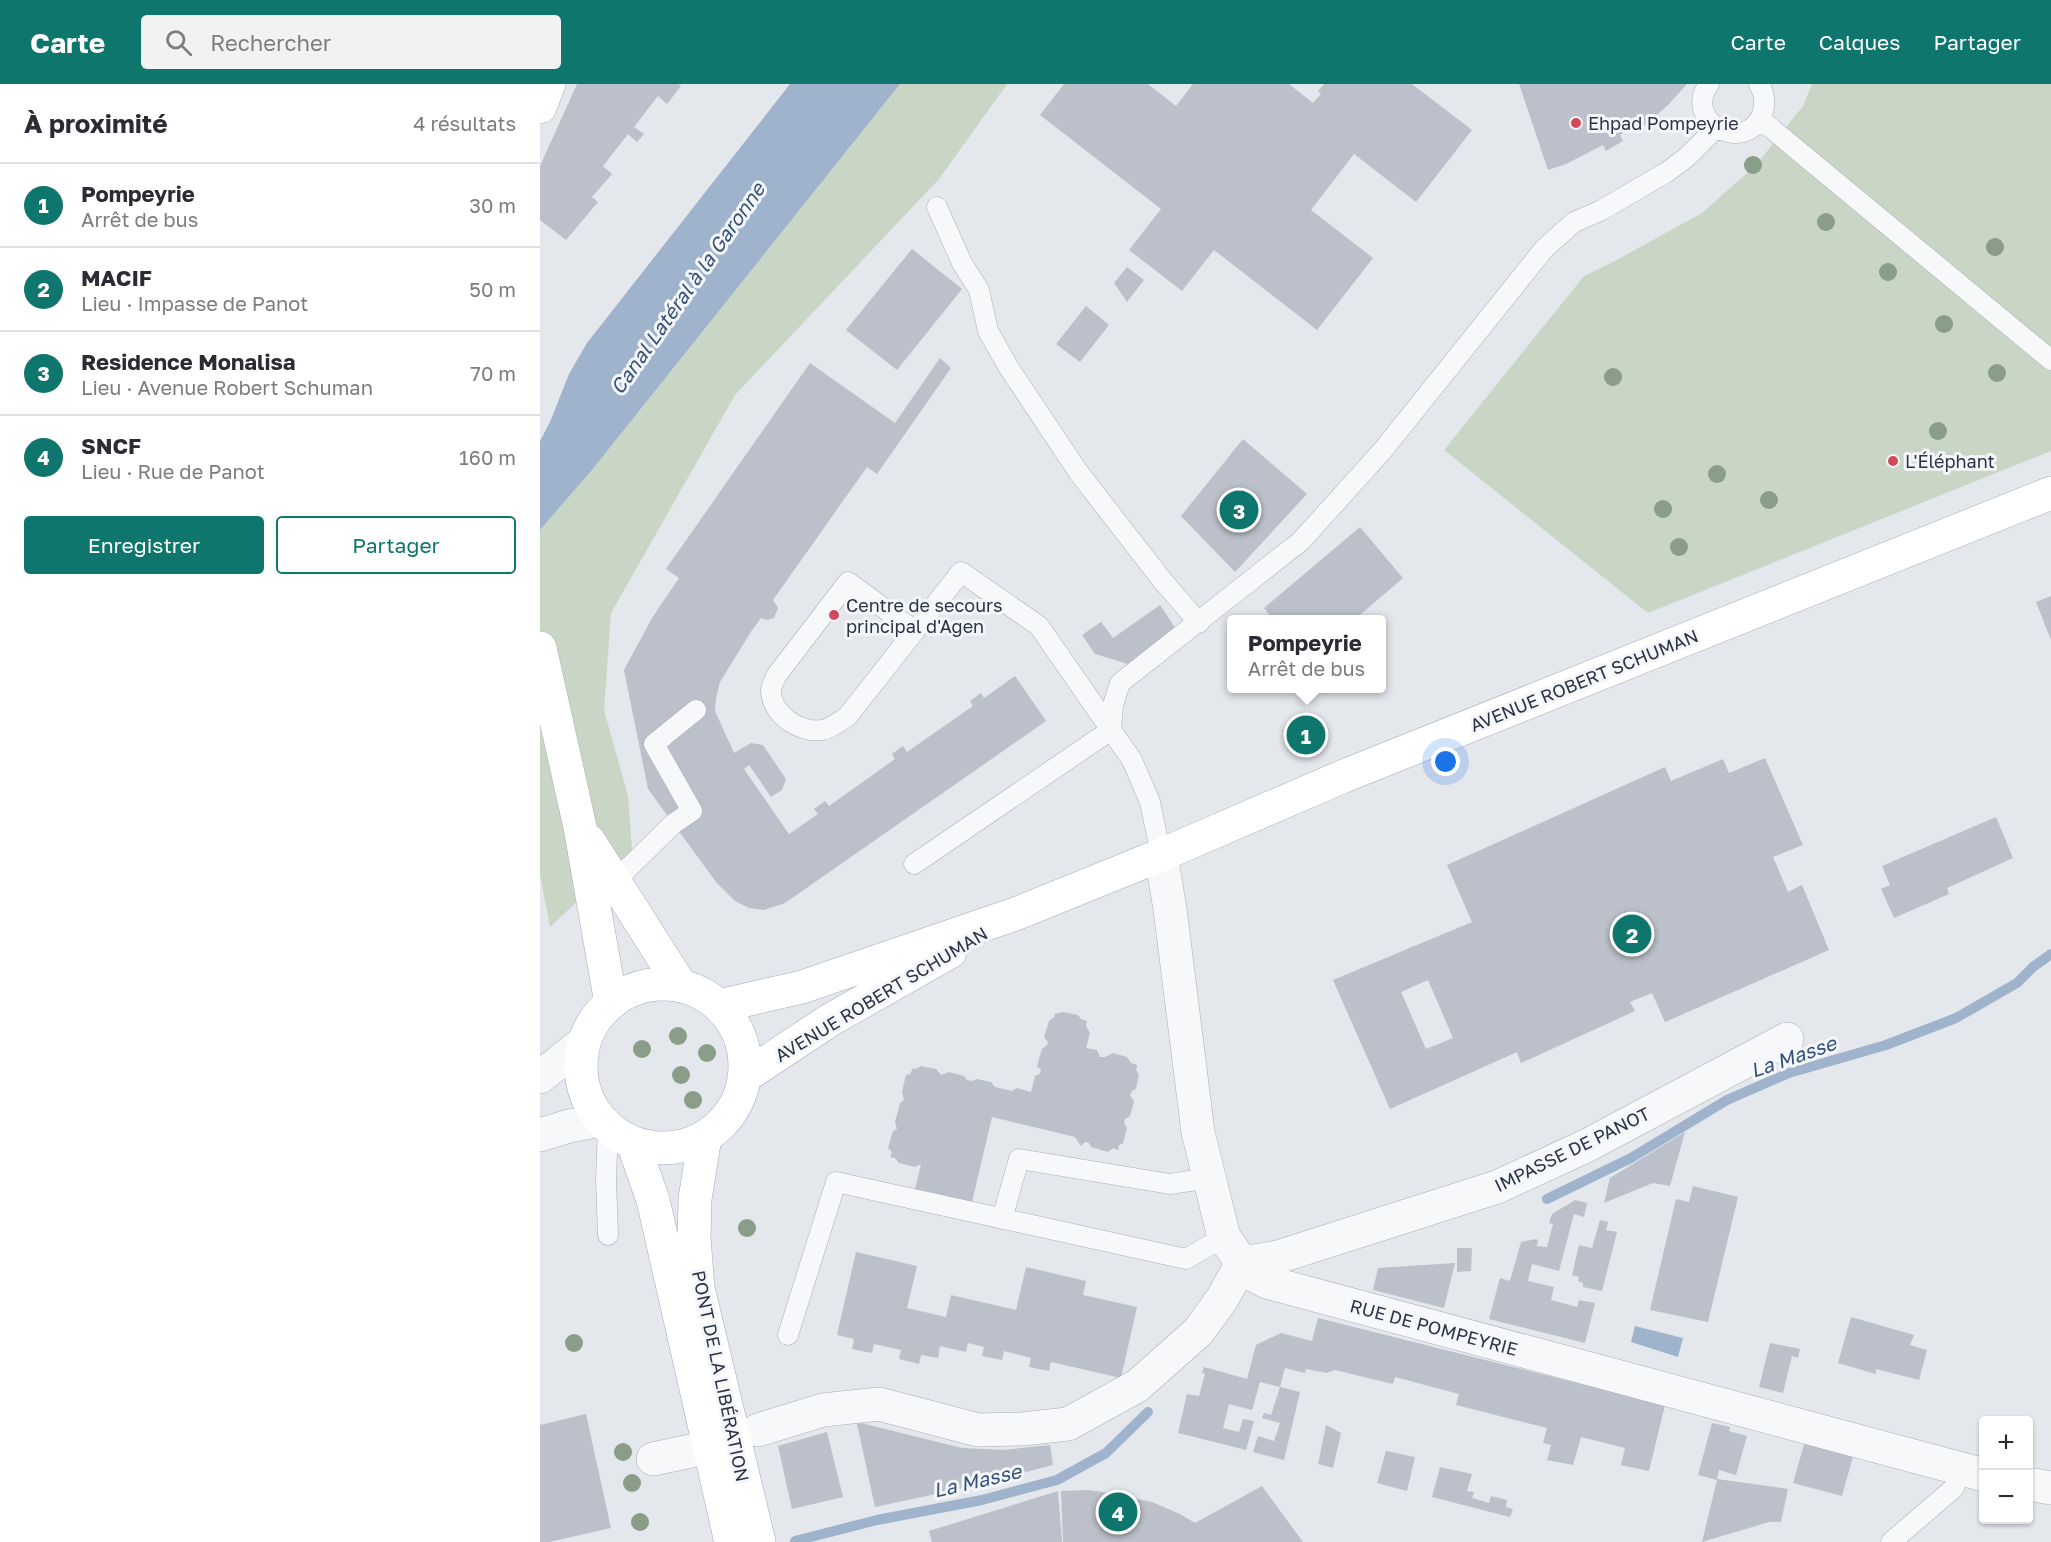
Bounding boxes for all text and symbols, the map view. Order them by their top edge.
search box [141,15,561,69]
text: Carte [30,26,105,59]
icon: search [162,26,195,59]
text: Rechercher [210,29,331,56]
text: Carte [1730,29,1786,55]
text: Calques [1819,29,1900,55]
text: Partager [1933,29,2021,55]
text: À proximité [24,108,168,139]
text: 4 résultats [413,111,516,135]
place label: Ehpad Pompeyrie [1588,112,1739,134]
marker: Ehpad Pompeyrie [1569,116,1583,130]
water label: Canal Latéral à la Garonne [605,176,770,398]
text: Pompeyrie [81,180,195,207]
text: 1 [38,193,49,217]
text: 30 m [469,193,516,217]
text: Arrêt de bus [81,207,198,231]
text: MACIF [81,264,152,291]
text: 2 [37,277,50,301]
text: 50 m [469,277,516,301]
text: Lieu · Impasse de Panot [81,291,308,315]
text: Residence Monalisa [81,348,296,375]
text: 3 [37,361,50,385]
text: 70 m [470,361,516,385]
text: Lieu · Avenue Robert Schuman [81,375,373,399]
text: SNCF [81,432,141,459]
text: 4 [37,445,50,469]
text: 160 m [459,445,516,469]
place label: L'Éléphant [1905,450,1995,472]
marker: L'Éléphant [1886,454,1900,468]
text: Lieu · Rue de Panot [81,459,265,483]
pin: 3 [1220,488,1258,532]
button: Enregistrer [24,516,264,574]
button: Partager [276,516,516,574]
place label: Centre de secours principal d'Agen [846,594,1003,637]
marker: Centre de secours principal d'Agen [827,608,841,622]
popup [1227,615,1386,693]
street label: AVENUE ROBERT SCHUMAN [1467,624,1701,736]
text: Pompeyrie [1248,629,1362,656]
text: Arrêt de bus [1248,656,1365,680]
pin: 1 [1286,712,1326,758]
your location [1431,747,1460,776]
pin: 2 [1612,912,1652,956]
street label: AVENUE ROBERT SCHUMAN [771,922,991,1066]
water label: La Masse [1747,1030,1840,1082]
street label: IMPASSE DE PANOT [1491,1102,1653,1196]
street label: PONT DE LA LIBÉRATION [688,1268,754,1484]
street label: RUE DE POMPEYRIE [1348,1294,1520,1360]
map controls [1979,1416,2033,1524]
button: + [1979,1416,2033,1470]
water label: La Masse [931,1458,1025,1502]
button: − [1979,1470,2033,1524]
pin: 4 [1098,1490,1138,1534]

